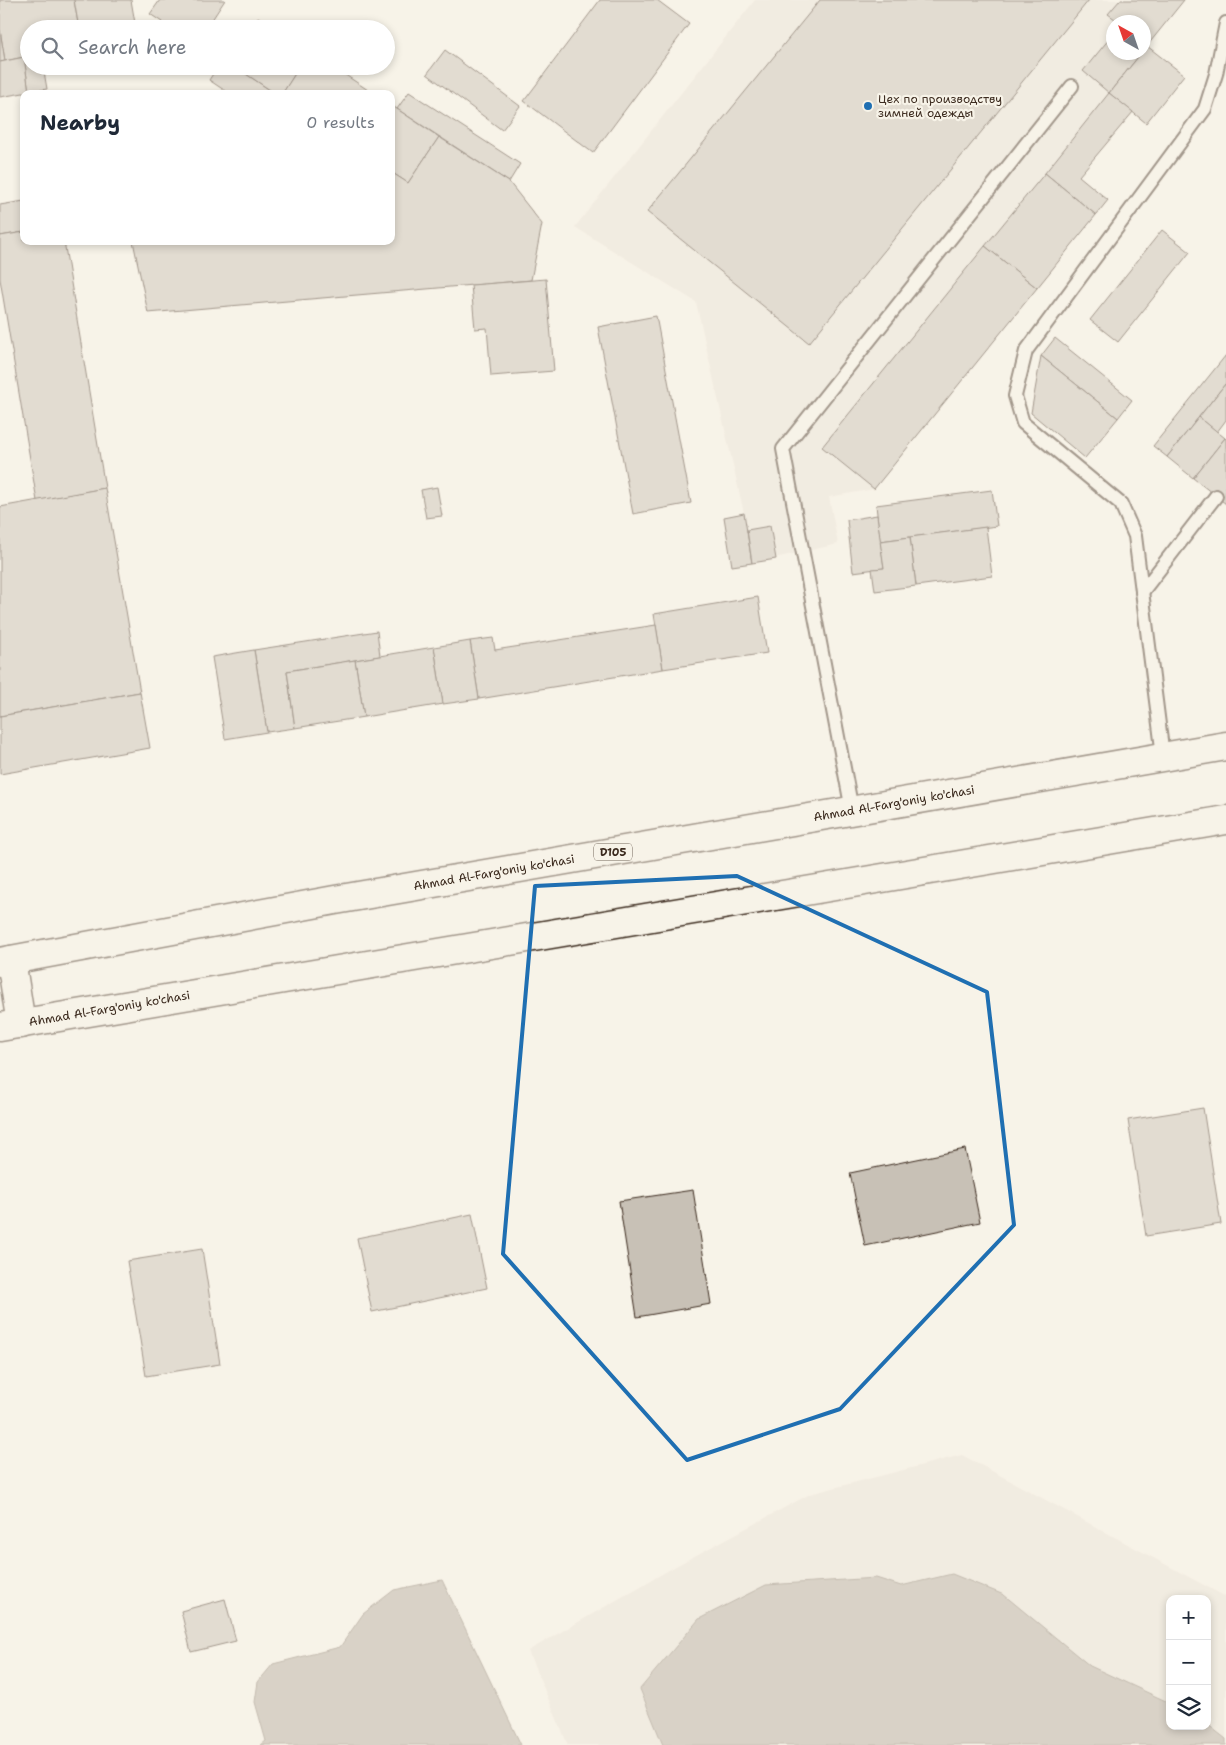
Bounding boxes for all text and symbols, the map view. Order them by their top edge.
north arrow [1106,15,1151,60]
search box [20,20,395,75]
icon: search [38,34,66,62]
text: Search here [78,35,187,60]
place label: Цех по производству зимней одежды [878,91,1002,121]
marker: Цех по производству зимней одежды [862,100,874,112]
text: Nearby [40,109,120,137]
text: 0 results [306,112,375,133]
street label: Ahmad Al-Farg'oniy ko'chasi [812,782,976,825]
road number: D105 [594,844,632,860]
street label: Ahmad Al-Farg'oniy ko'chasi [412,851,576,894]
street label: Ahmad Al-Farg'oniy ko'chasi [28,987,191,1030]
map controls [1166,1595,1211,1730]
button: + [1166,1595,1211,1640]
button: − [1166,1640,1211,1685]
button: layers [1166,1685,1211,1730]

